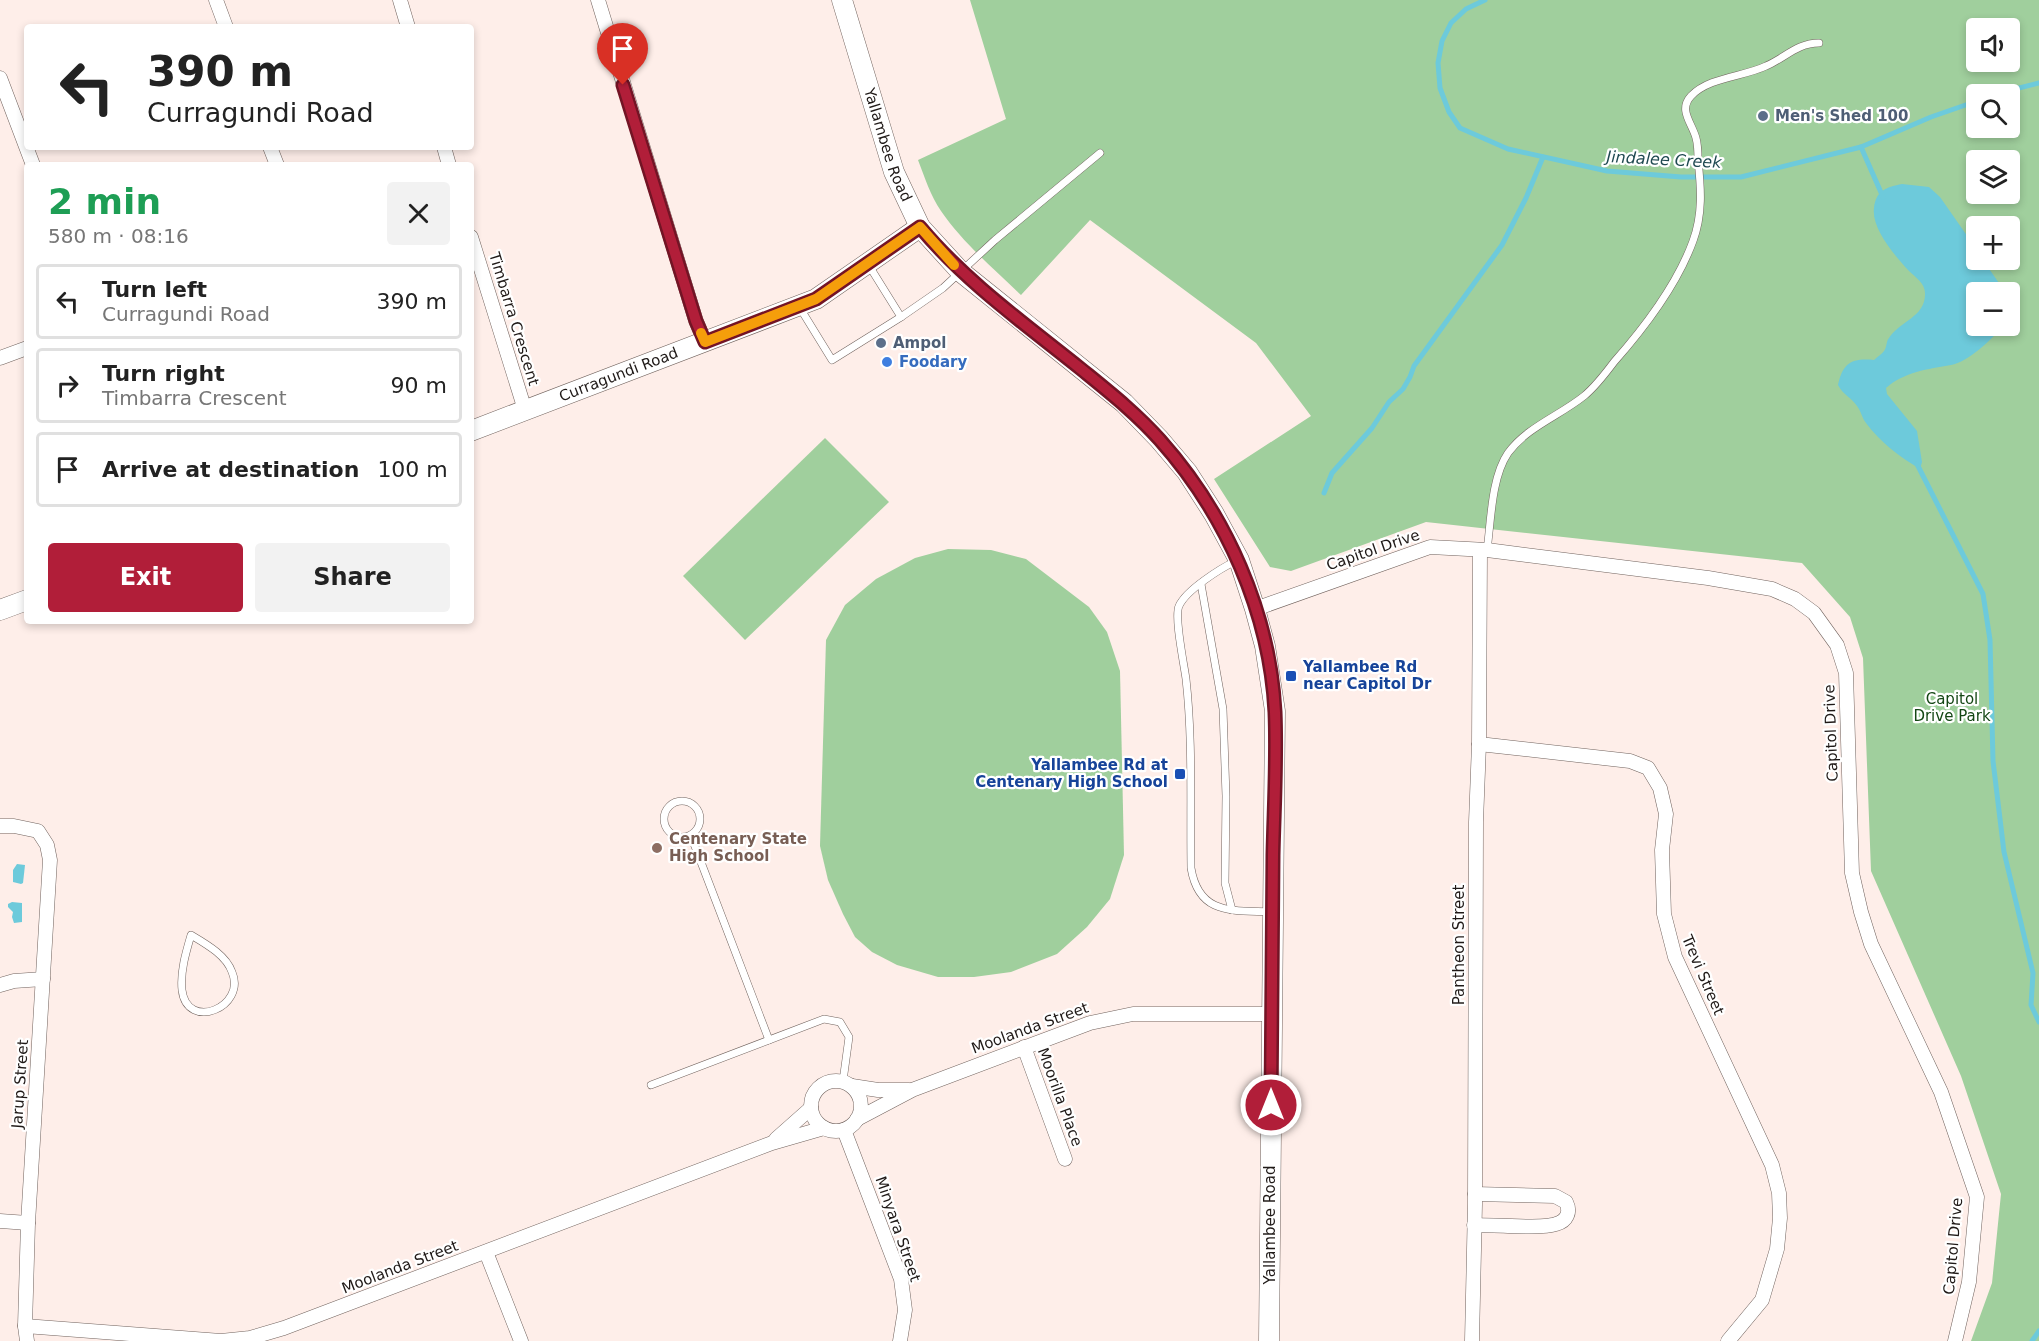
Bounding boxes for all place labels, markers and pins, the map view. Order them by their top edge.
pin [597,23,648,85]
place label: Men's Shed 100 [1775,107,1908,125]
marker: Men's Shed 100 [1756,109,1770,123]
place label: Ampol [893,334,946,352]
marker: Ampol [874,336,888,350]
place label: Foodary [899,353,968,371]
marker: Foodary [880,355,894,369]
place label: Yallambee Rd near Capitol Dr [1302,658,1432,693]
marker: Yallambee Rd near Capitol Dr [1284,669,1298,683]
place label: Yallambee Rd at Centenary High School [975,756,1168,791]
marker: Yallambee Rd at Centenary High School [1173,767,1187,781]
place label: Centenary State High School [669,830,807,865]
marker: Centenary State High School [650,841,664,855]

